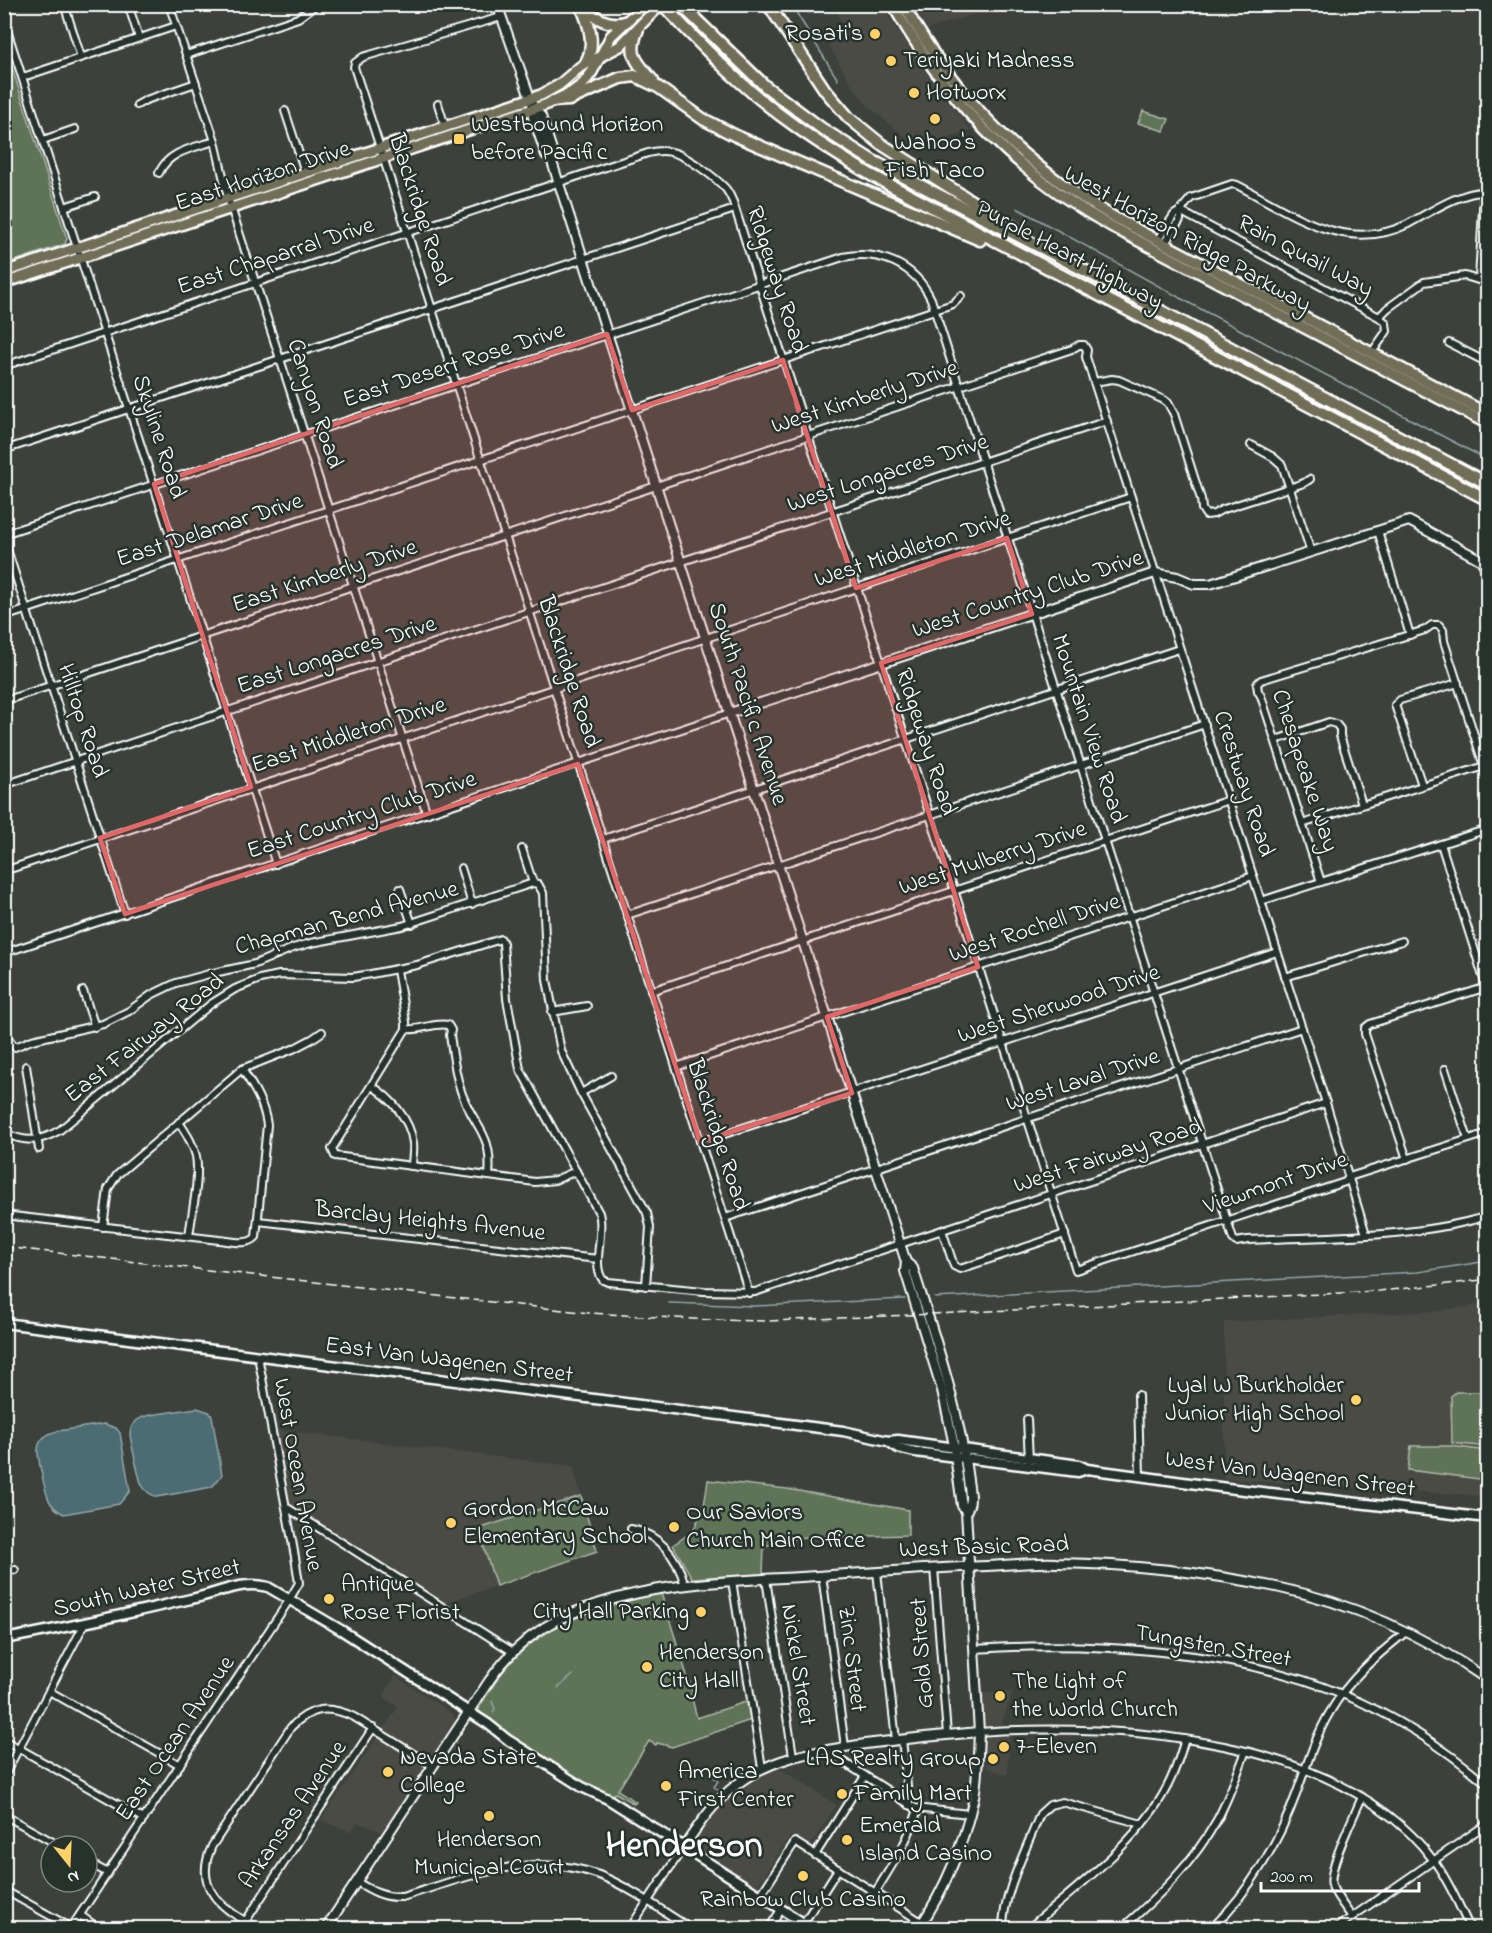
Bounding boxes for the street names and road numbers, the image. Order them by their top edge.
street label: Blackridge Road [378,129,460,291]
street label: East Horizon Drive [171,132,355,222]
street label: West Horizon Ridge Parkway [1056,157,1317,324]
street label: Purple Heart Highway [969,192,1169,321]
street label: Ridgeway Road [735,202,816,359]
street label: Rain Quail Way [1230,206,1379,308]
street label: East Chaparral Drive [173,209,379,305]
street label: East Desert Rose Drive [339,314,570,418]
street label: Canyon Road [276,335,352,474]
street label: West Kimberly Drive [767,351,963,446]
street label: Skyline Road [121,371,195,504]
street label: West Longacres Drive [783,425,993,523]
street label: East Delamar Drive [112,484,308,578]
street label: West Middleton Drive [810,502,1016,598]
street label: East Kimberly Drive [228,531,423,624]
street label: West Country Club Drive [908,541,1149,650]
street label: Blackridge Road [527,591,609,753]
street label: South Pacific Avenue [698,598,796,810]
street label: East Longacres Drive [233,607,442,705]
street label: Mountain View Road [1041,630,1135,829]
street label: Hilltop Road [47,659,117,783]
street label: Ridgeway Road [884,664,965,821]
street label: Chesapeake Way [1260,685,1347,857]
street label: East Middleton Drive [247,688,451,784]
street label: Crestway Road [1202,706,1283,862]
street label: East Country Club Drive [243,762,482,871]
street label: West Mulberry Drive [895,812,1092,907]
street label: Chapman Bend Avenue [231,872,463,966]
street label: West Rochell Drive [945,885,1125,973]
street label: West Sherwood Drive [953,956,1165,1054]
street label: East Fairway Road [58,965,233,1113]
street label: West Laval Drive [1002,1040,1165,1122]
street label: Blackridge Road [676,1054,758,1216]
street label: West Fairway Road [1009,1110,1207,1205]
street label: Viewmont Drive [1198,1143,1353,1225]
street label: Barclay Heights Avenue [312,1192,547,1253]
street label: East Van Wagenen Street [323,1328,575,1394]
street label: West Ocean Avenue [263,1376,331,1574]
street label: West Van Wagenen Street [1163,1442,1417,1508]
street label: West Basic Road [898,1528,1070,1568]
street label: South Water Street [50,1550,244,1628]
street label: Gold Street [902,1597,944,1709]
street label: Nickel Street [770,1602,824,1728]
street label: Zinc Street [827,1604,875,1714]
street label: Tungsten Street [1132,1616,1294,1678]
street label: East Ocean Avenue [107,1649,245,1829]
street label: Arkansas Avenue [231,1733,357,1896]

